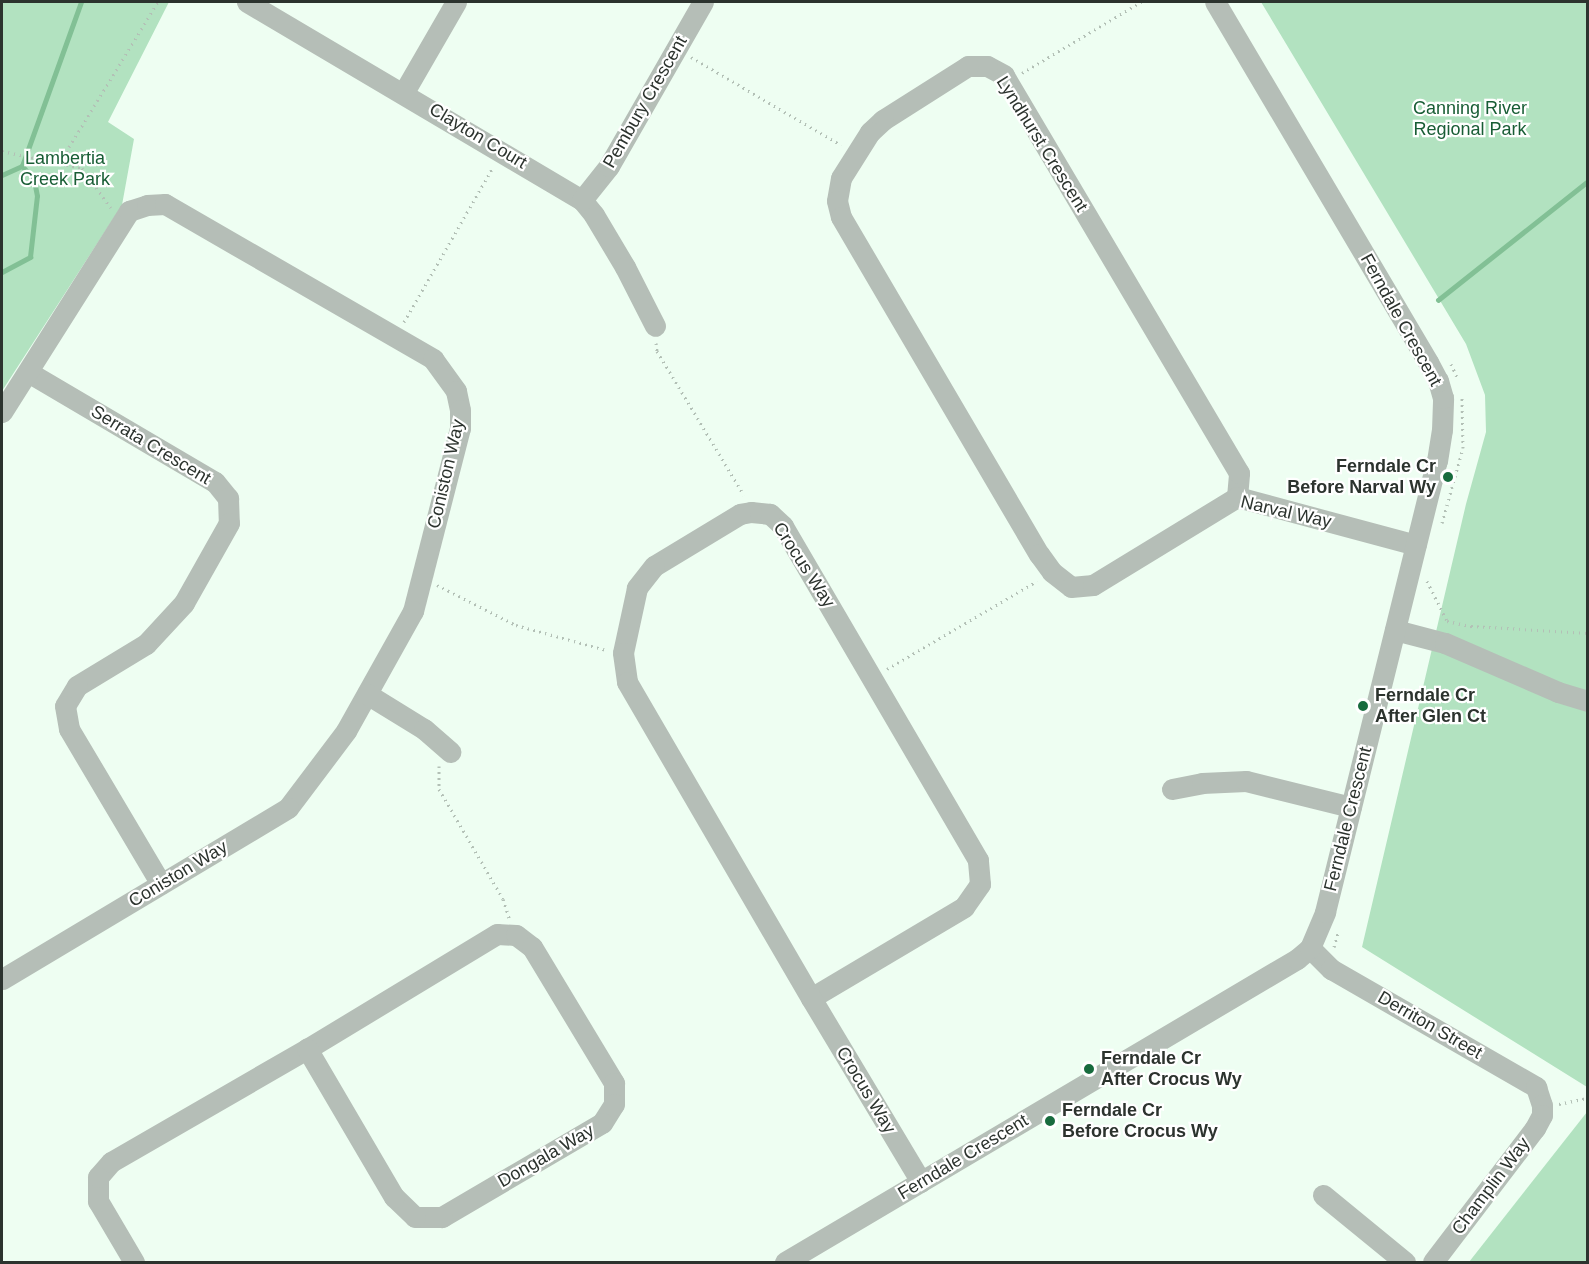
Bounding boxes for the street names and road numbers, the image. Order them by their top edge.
street label: Pembury Crescent [598,32,692,172]
street label: Lyndhurst Crescent [992,72,1092,216]
street label: Clayton Court [425,98,531,174]
street label: Ferndale Crescent [1356,250,1446,390]
street label: Serrata Crescent [87,401,215,489]
street label: Coniston Way [423,417,469,531]
street label: Narval Way [1239,491,1333,533]
street label: Crocus Way [768,518,840,612]
street label: Ferndale Crescent [1320,745,1376,893]
street label: Coniston Way [125,836,231,912]
street label: Derriton Street [1374,986,1486,1064]
street label: Crocus Way [832,1043,900,1137]
street label: Ferndale Crescent [894,1110,1032,1204]
street label: Dongala Way [494,1120,598,1192]
street label: Champlin Way [1447,1133,1535,1239]

